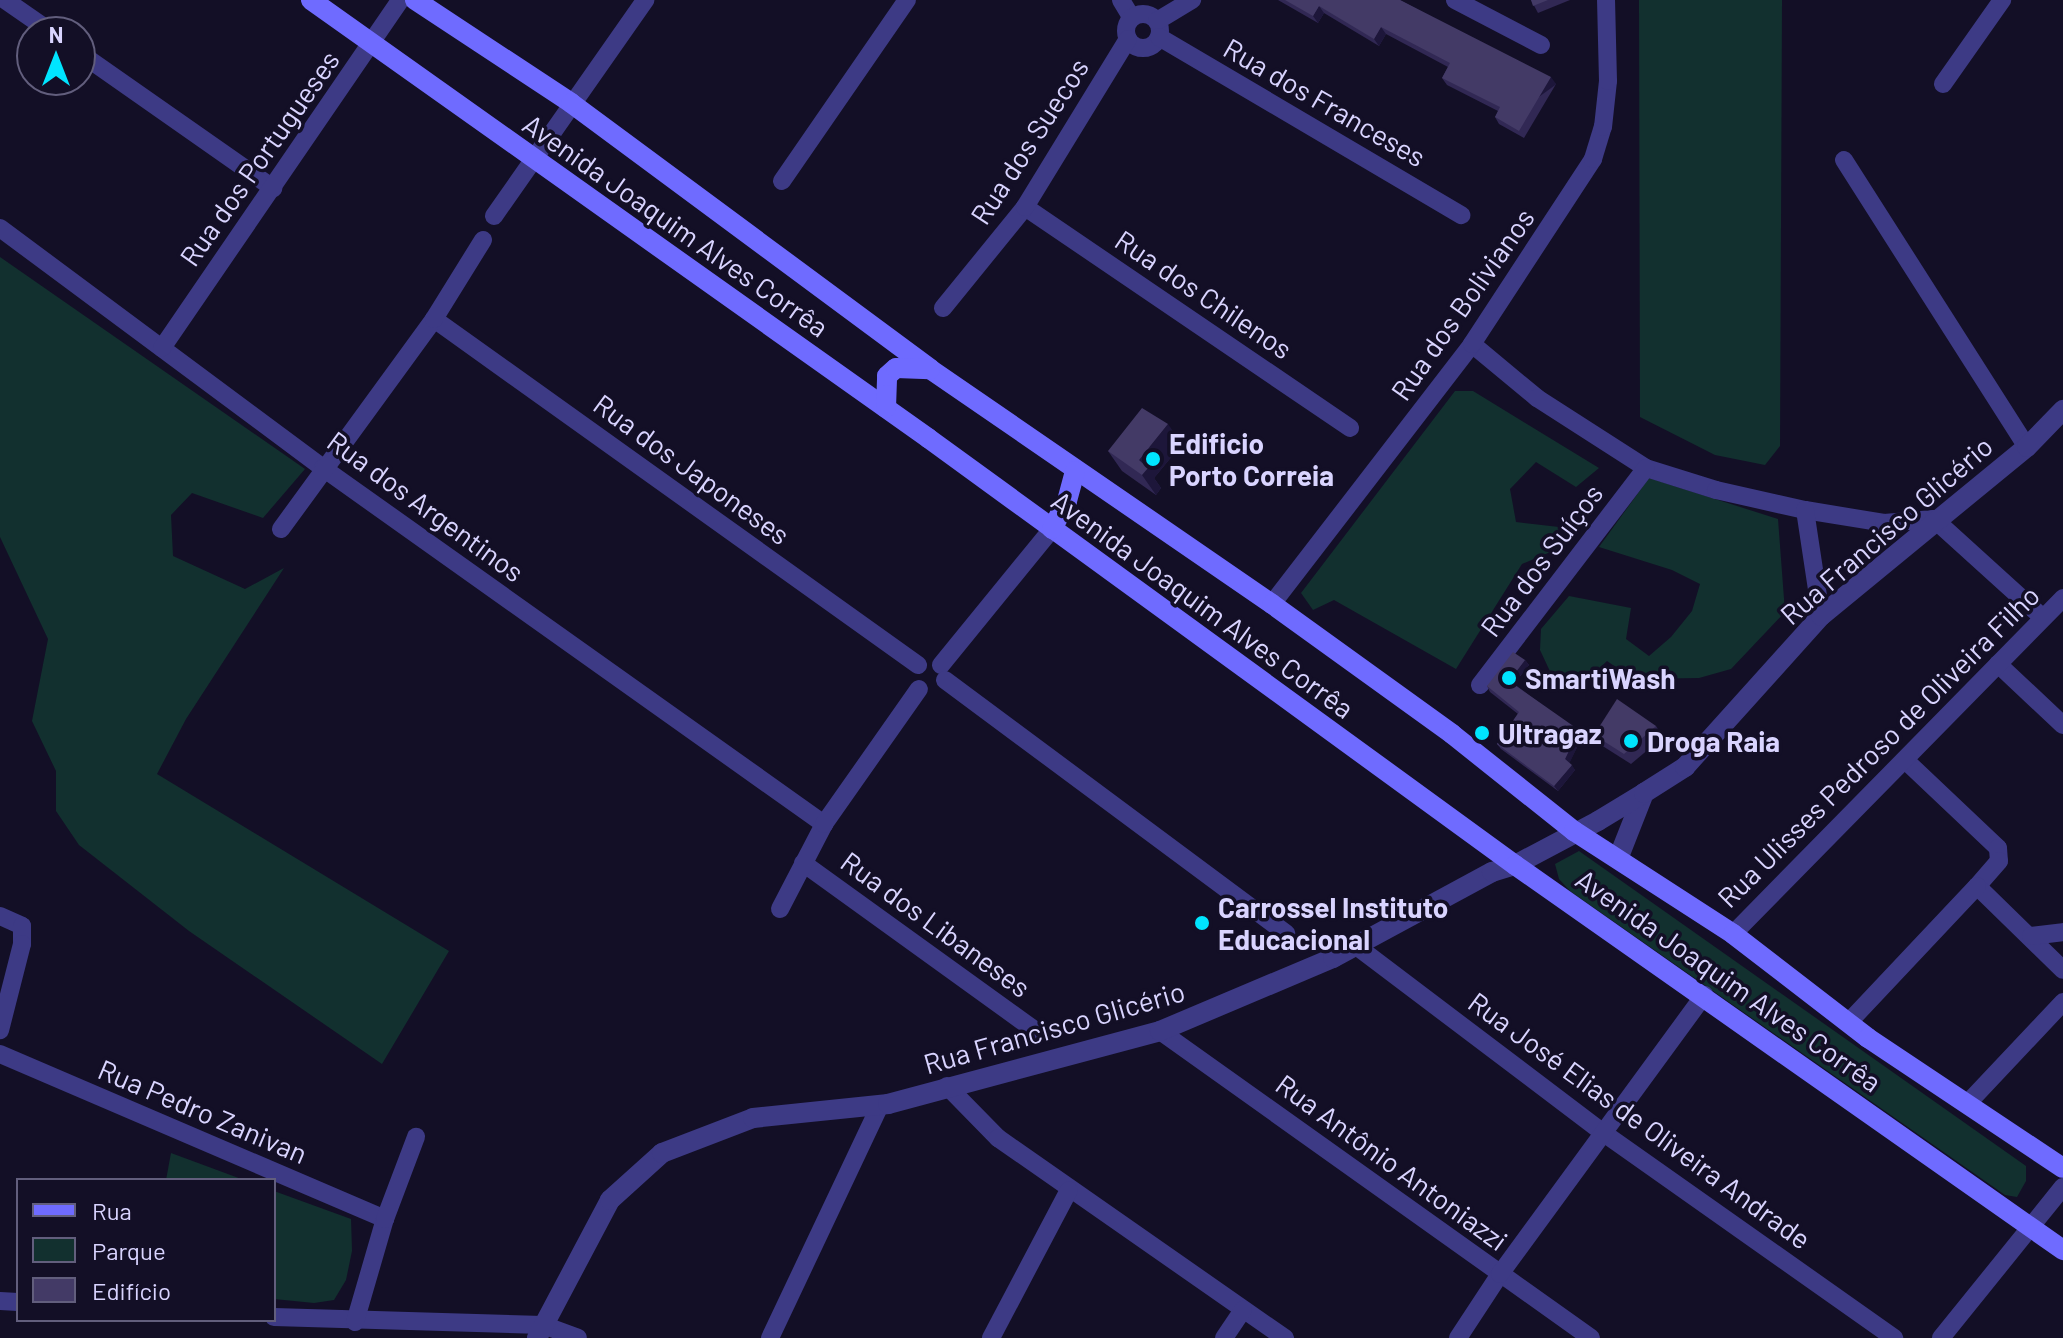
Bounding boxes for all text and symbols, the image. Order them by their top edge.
north arrow [16,16,96,96]
text: N [49,21,63,47]
street label: Rua dos Franceses [1218,31,1432,173]
street label: Rua dos Portugueses [172,44,346,272]
street label: Rua dos Suecos [963,52,1095,230]
street label: Avenida Joaquim Alves Corrêa [517,107,835,343]
street label: Rua dos Bolivianos [1383,202,1541,406]
street label: Rua dos Chilenos [1109,223,1299,365]
street label: Rua dos Japoneses [588,387,796,551]
street label: Rua dos Argentinos [321,423,531,589]
place label: Edificio Porto Correia [1169,426,1334,492]
street label: Rua Francisco Glicério [1773,429,1999,631]
marker: Edificio Porto Correia [1144,450,1162,468]
street label: Rua dos Suíços [1473,477,1609,643]
street label: Avenida Joaquim Alves Corrêa [1045,483,1361,725]
street label: Rua Ulisses Pedroso de Oliveira Filho [1710,578,2046,914]
place label: SmartiWash [1525,661,1676,695]
marker: SmartiWash [1500,669,1518,687]
place label: Ultragaz [1498,716,1602,750]
marker: Ultragaz [1473,724,1491,742]
place label: Droga Raia [1647,724,1780,758]
marker: Droga Raia [1622,732,1640,750]
street label: Rua dos Libaneses [835,844,1037,1004]
street label: Avenida Joaquim Alves Corrêa [1570,862,1888,1098]
place label: Carrossel Instituto Educacional [1218,890,1448,956]
marker: Carrossel Instituto Educacional [1193,914,1211,932]
street label: Rua Francisco Glicério [920,974,1188,1080]
street label: Rua José Elias de Oliveira Andrade [1462,984,1818,1256]
street label: Rua Pedro Zanivan [94,1052,312,1170]
street label: Rua Antônio Antoniazzi [1270,1067,1514,1257]
legend [16,1178,276,1322]
text: Rua [92,1196,132,1225]
text: Parque [92,1236,166,1265]
text: Edifício [92,1276,171,1305]

